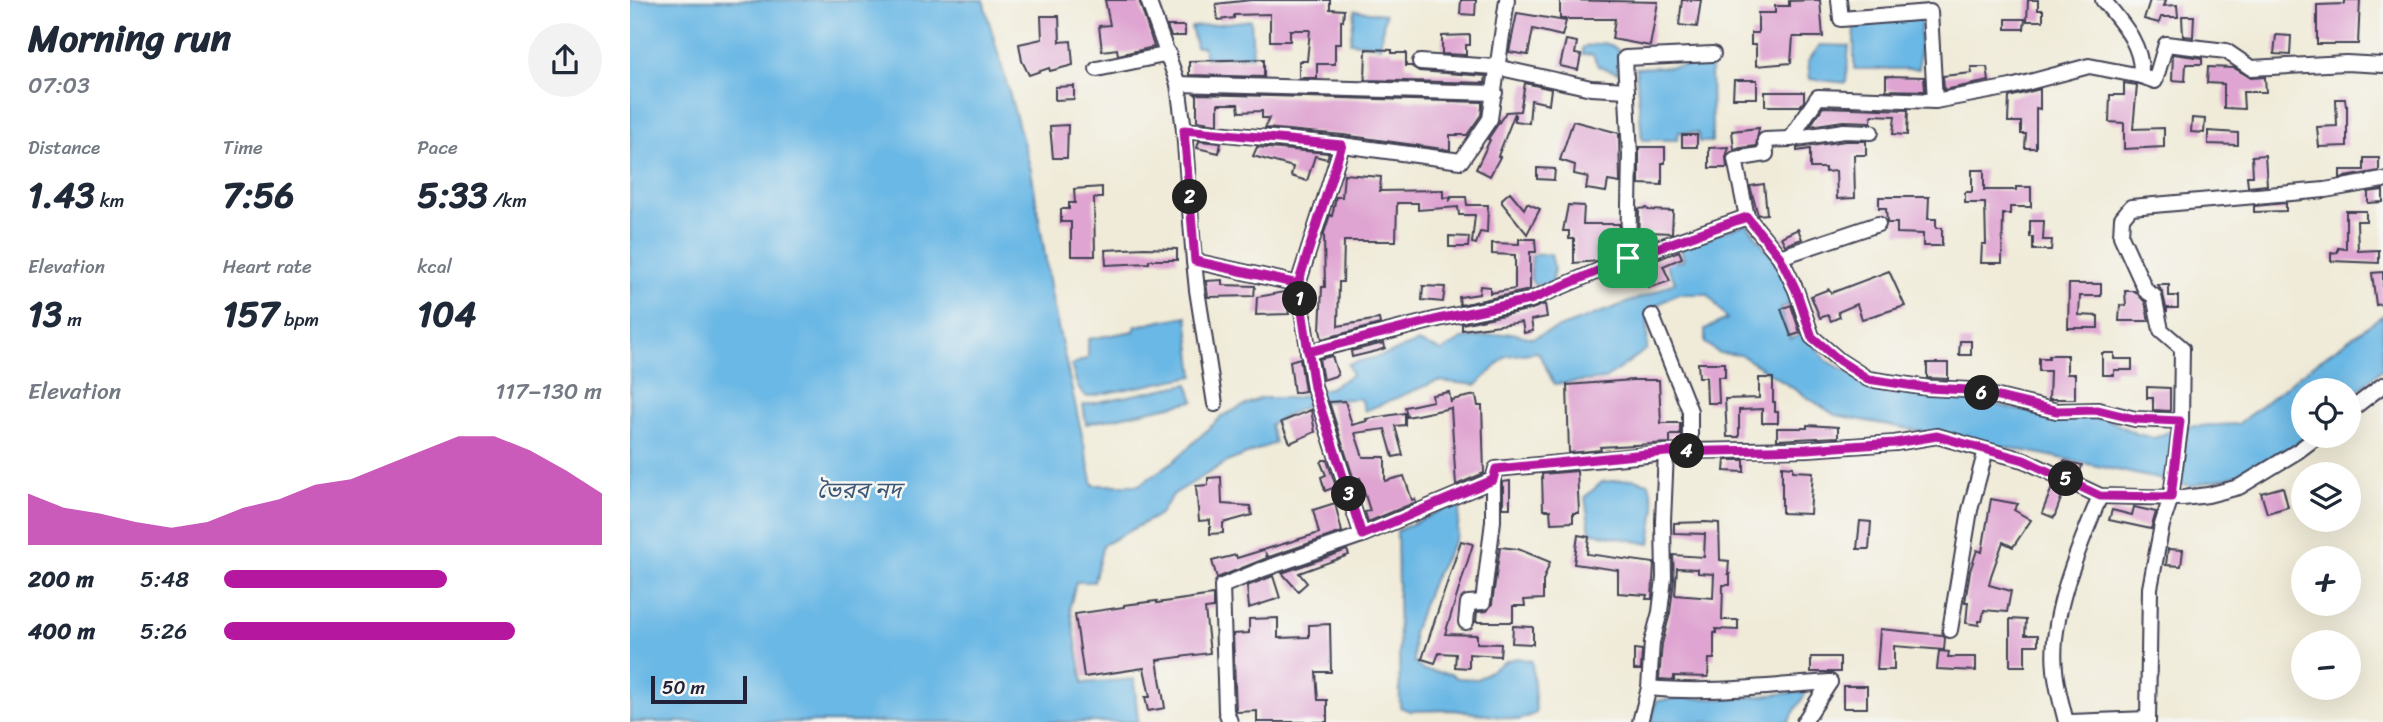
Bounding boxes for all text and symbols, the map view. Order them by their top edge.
text: Morning run [28,5,231,72]
button: share [528,23,602,97]
text: 07:03 [28,65,90,106]
text: Distance [28,131,100,164]
text: Time [223,131,263,164]
text: Pace [417,131,458,164]
text: 1.43 [28,164,95,226]
text: 7:56 [223,164,294,226]
text: 5:33 [417,164,488,226]
pin: 2 [1172,180,1208,214]
text: 2 [1184,180,1195,213]
text: km [95,184,124,217]
text: /km [488,184,527,217]
pin [1598,228,1658,288]
icon: arrive [1609,239,1647,277]
text: Elevation [28,250,105,283]
text: Heart rate [223,250,312,283]
text: kcal [417,250,452,283]
pin: 1 [1282,282,1318,316]
text: 1 [1295,282,1304,315]
text: 13 [28,283,62,345]
text: 157 [223,283,279,345]
text: 104 [417,283,476,345]
text: m [62,303,82,336]
text: bpm [279,303,319,336]
text: Elevation [28,371,121,412]
text: 117–130 m [495,371,602,412]
pin: 6 [1964,376,2000,410]
text: 6 [1976,376,1987,409]
map controls [2291,378,2361,700]
button: locate [2291,378,2361,448]
pin: 4 [1670,434,1704,468]
text: 4 [1681,434,1692,467]
pin: 5 [2048,462,2084,496]
text: 5 [2060,462,2071,495]
button: layers [2291,462,2361,532]
water label: ভৈরব নদ [817,470,905,511]
pin: 3 [1332,476,1366,512]
text: 3 [1343,477,1354,510]
button: + [2291,546,2361,616]
text: 200 m [28,559,94,600]
text: 5:48 [140,559,189,600]
text: 400 m [28,611,95,652]
text: 5:26 [140,611,187,652]
button: − [2291,630,2361,700]
text: 50 m [662,671,705,704]
scale bar [651,673,747,705]

